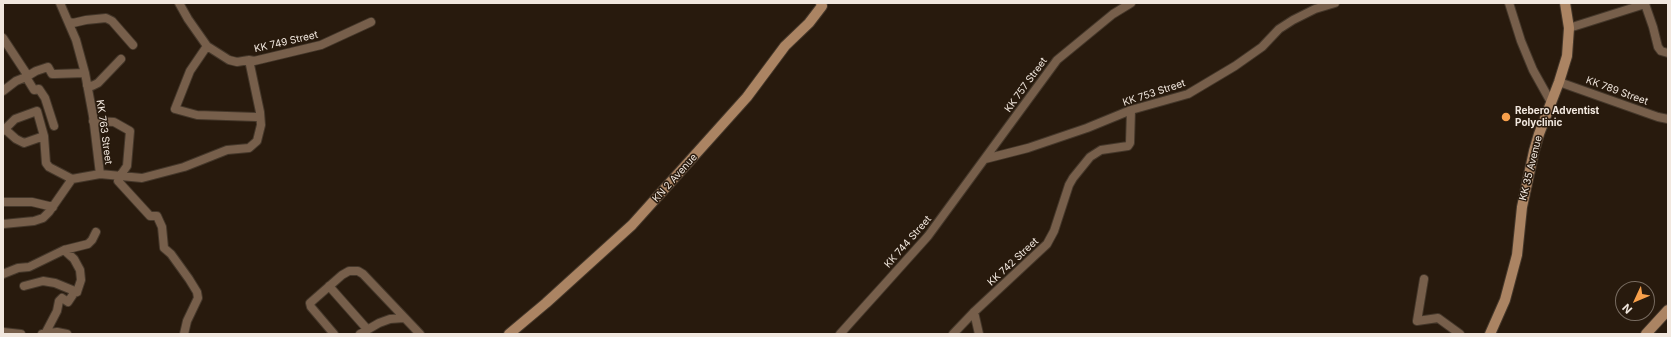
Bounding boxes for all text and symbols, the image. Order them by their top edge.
street label: KK 749 Street [253,29,319,55]
street label: KK 757 Street [1002,55,1050,115]
street label: KK 789 Street [1584,74,1650,108]
street label: KK 753 Street [1121,77,1187,109]
street label: KK 763 Street [94,99,114,165]
place label: Rebero Adventist Polyclinic [1515,105,1599,128]
marker: Rebero Adventist Polyclinic [1500,111,1512,123]
street label: KK 35 Avenue [1517,134,1545,202]
street label: KN 2 Avenue [650,151,700,205]
street label: KK 744 Street [882,213,934,271]
street label: KK 742 Street [985,235,1041,289]
north arrow [1615,281,1655,321]
text: N [1619,301,1635,317]

